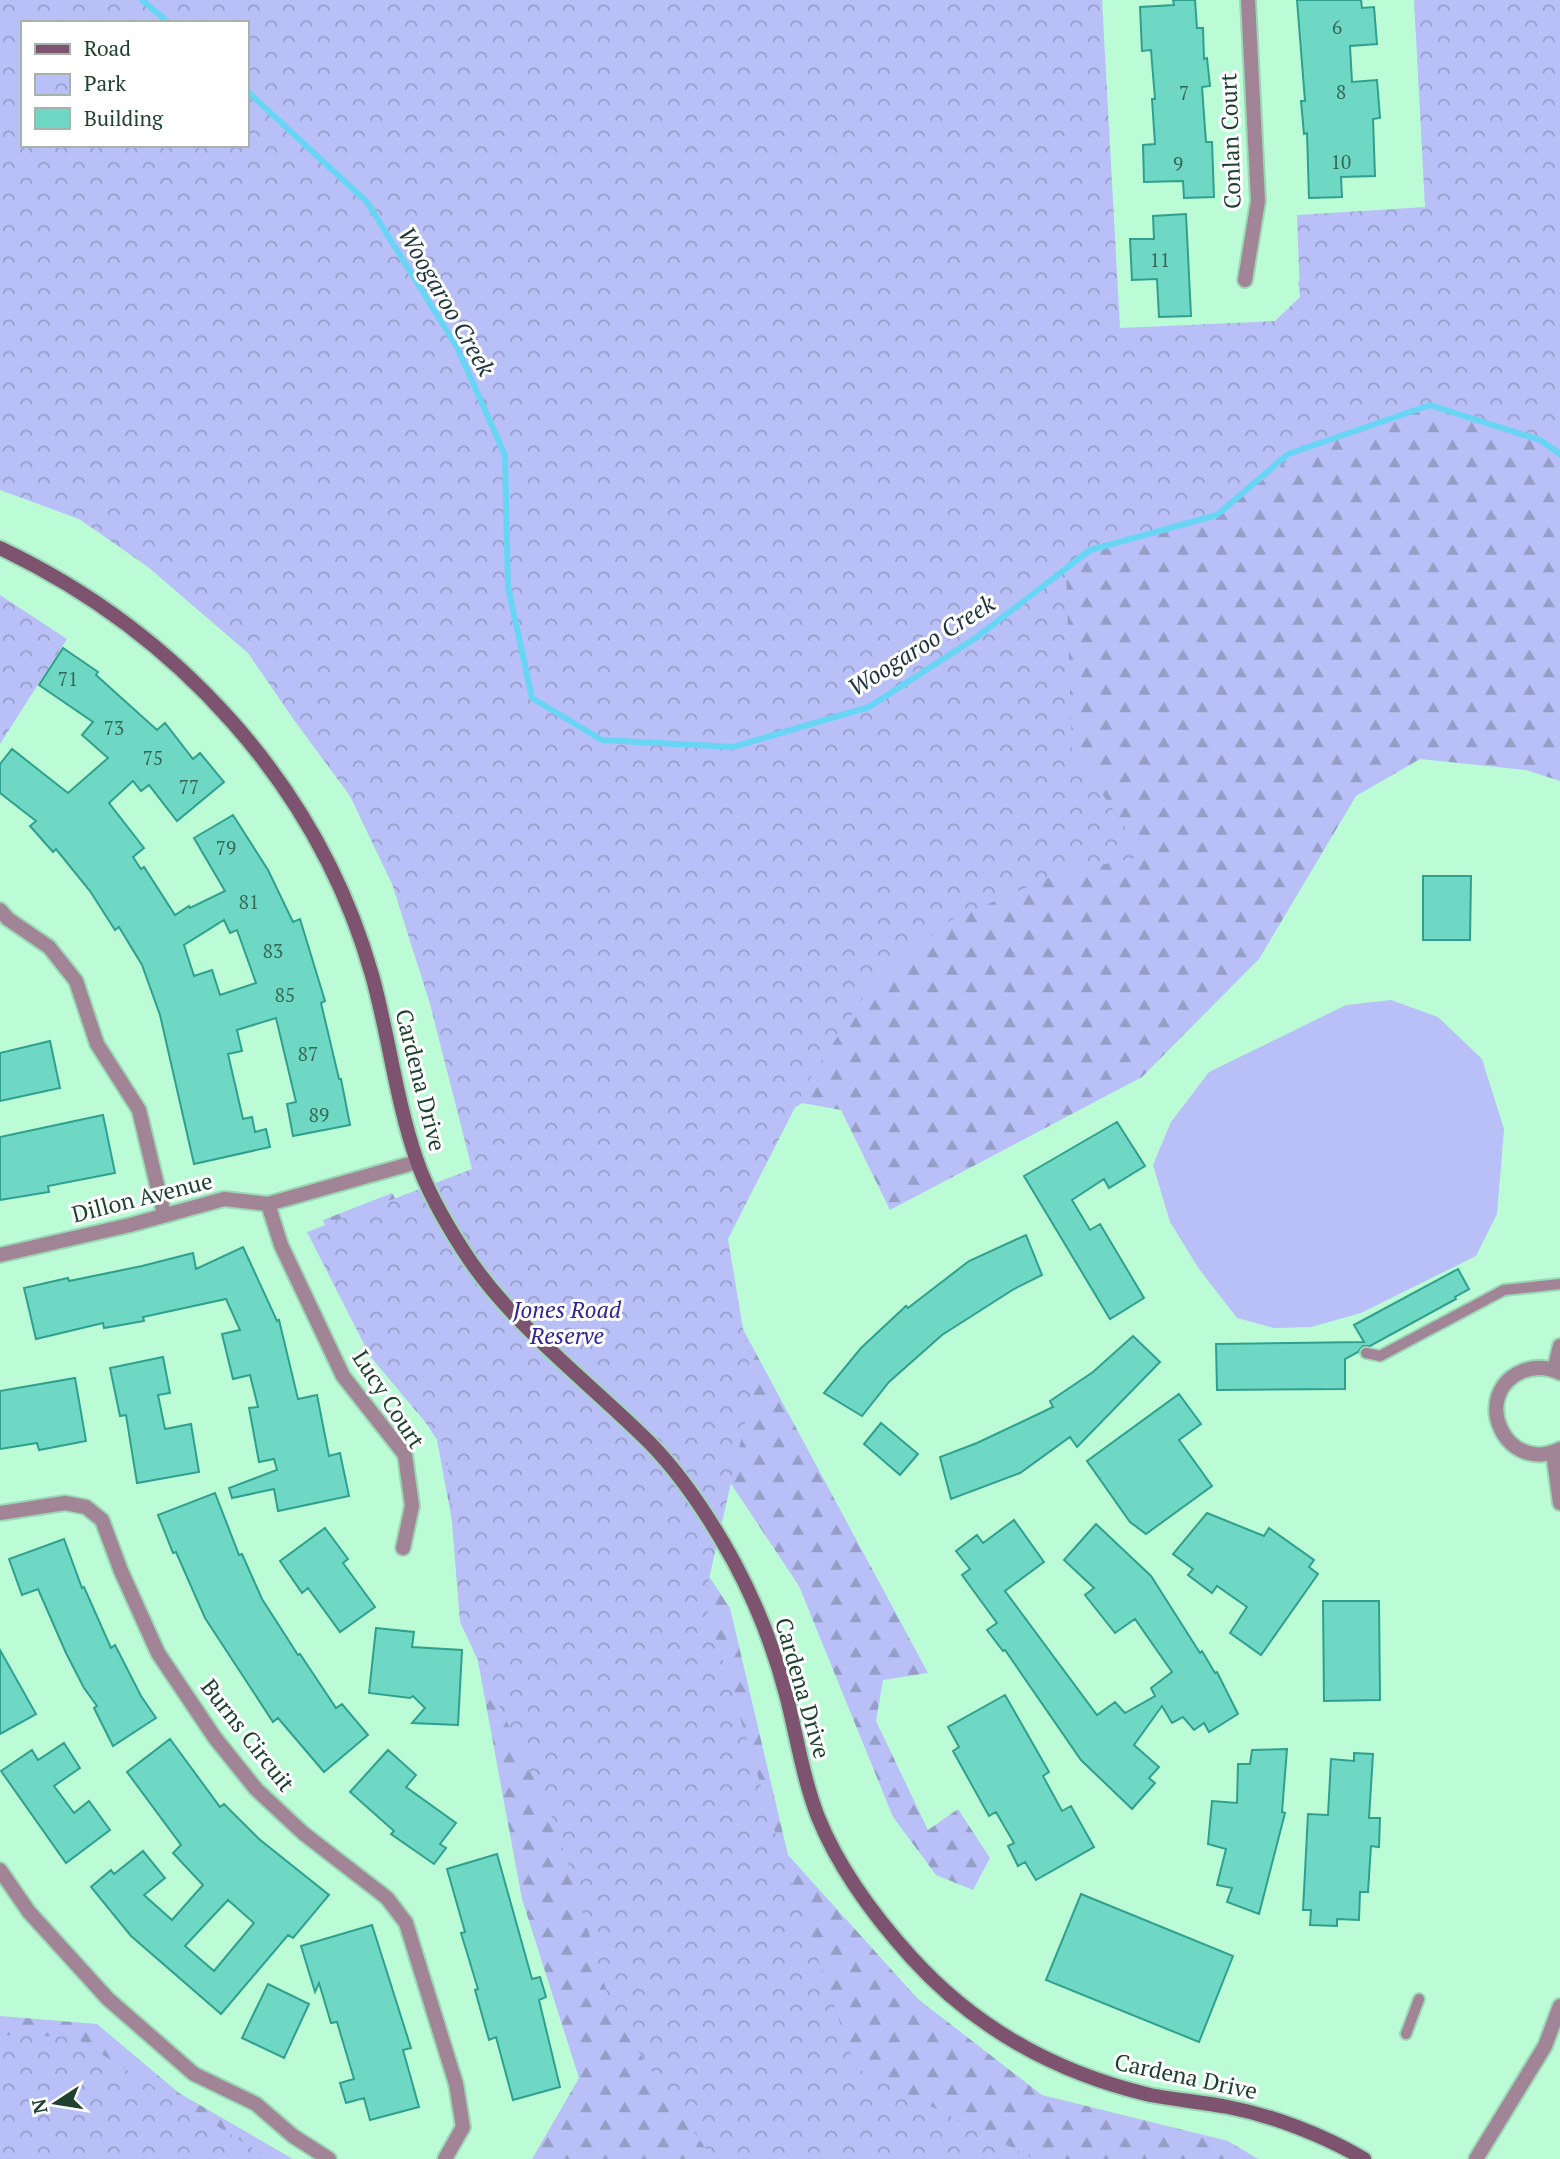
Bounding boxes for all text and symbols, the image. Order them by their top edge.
house number: 6 [1332,14,1342,39]
legend [21,21,248,147]
text: Road [84,34,131,62]
text: Park [84,69,126,97]
street label: Conlan Court [1212,72,1248,209]
house number: 8 [1336,79,1346,104]
house number: 7 [1179,80,1189,105]
text: Building [84,104,164,132]
house number: 10 [1331,149,1351,174]
house number: 9 [1173,151,1183,176]
water label: Woogaroo Creek [391,220,503,382]
house number: 11 [1150,247,1170,272]
water label: Woogaroo Creek [841,587,1001,703]
house number: 71 [58,666,78,691]
house number: 73 [104,715,124,740]
house number: 75 [143,745,163,770]
house number: 77 [179,774,199,799]
house number: 79 [216,835,236,860]
house number: 81 [239,889,259,914]
house number: 83 [263,938,283,963]
house number: 85 [275,982,295,1007]
street label: Cardena Drive [388,1006,454,1154]
house number: 87 [298,1041,318,1066]
house number: 89 [309,1102,329,1127]
street label: Dillon Avenue [68,1165,216,1229]
park label: Jones Road Reserve [512,1294,622,1351]
street label: Lucy Court [346,1344,433,1454]
street label: Cardena Drive [768,1614,838,1762]
street label: Burns Circuit [194,1672,302,1798]
street label: Cardena Drive [1112,2046,1260,2106]
north arrow [21,2068,91,2138]
text: N [25,2096,53,2116]

